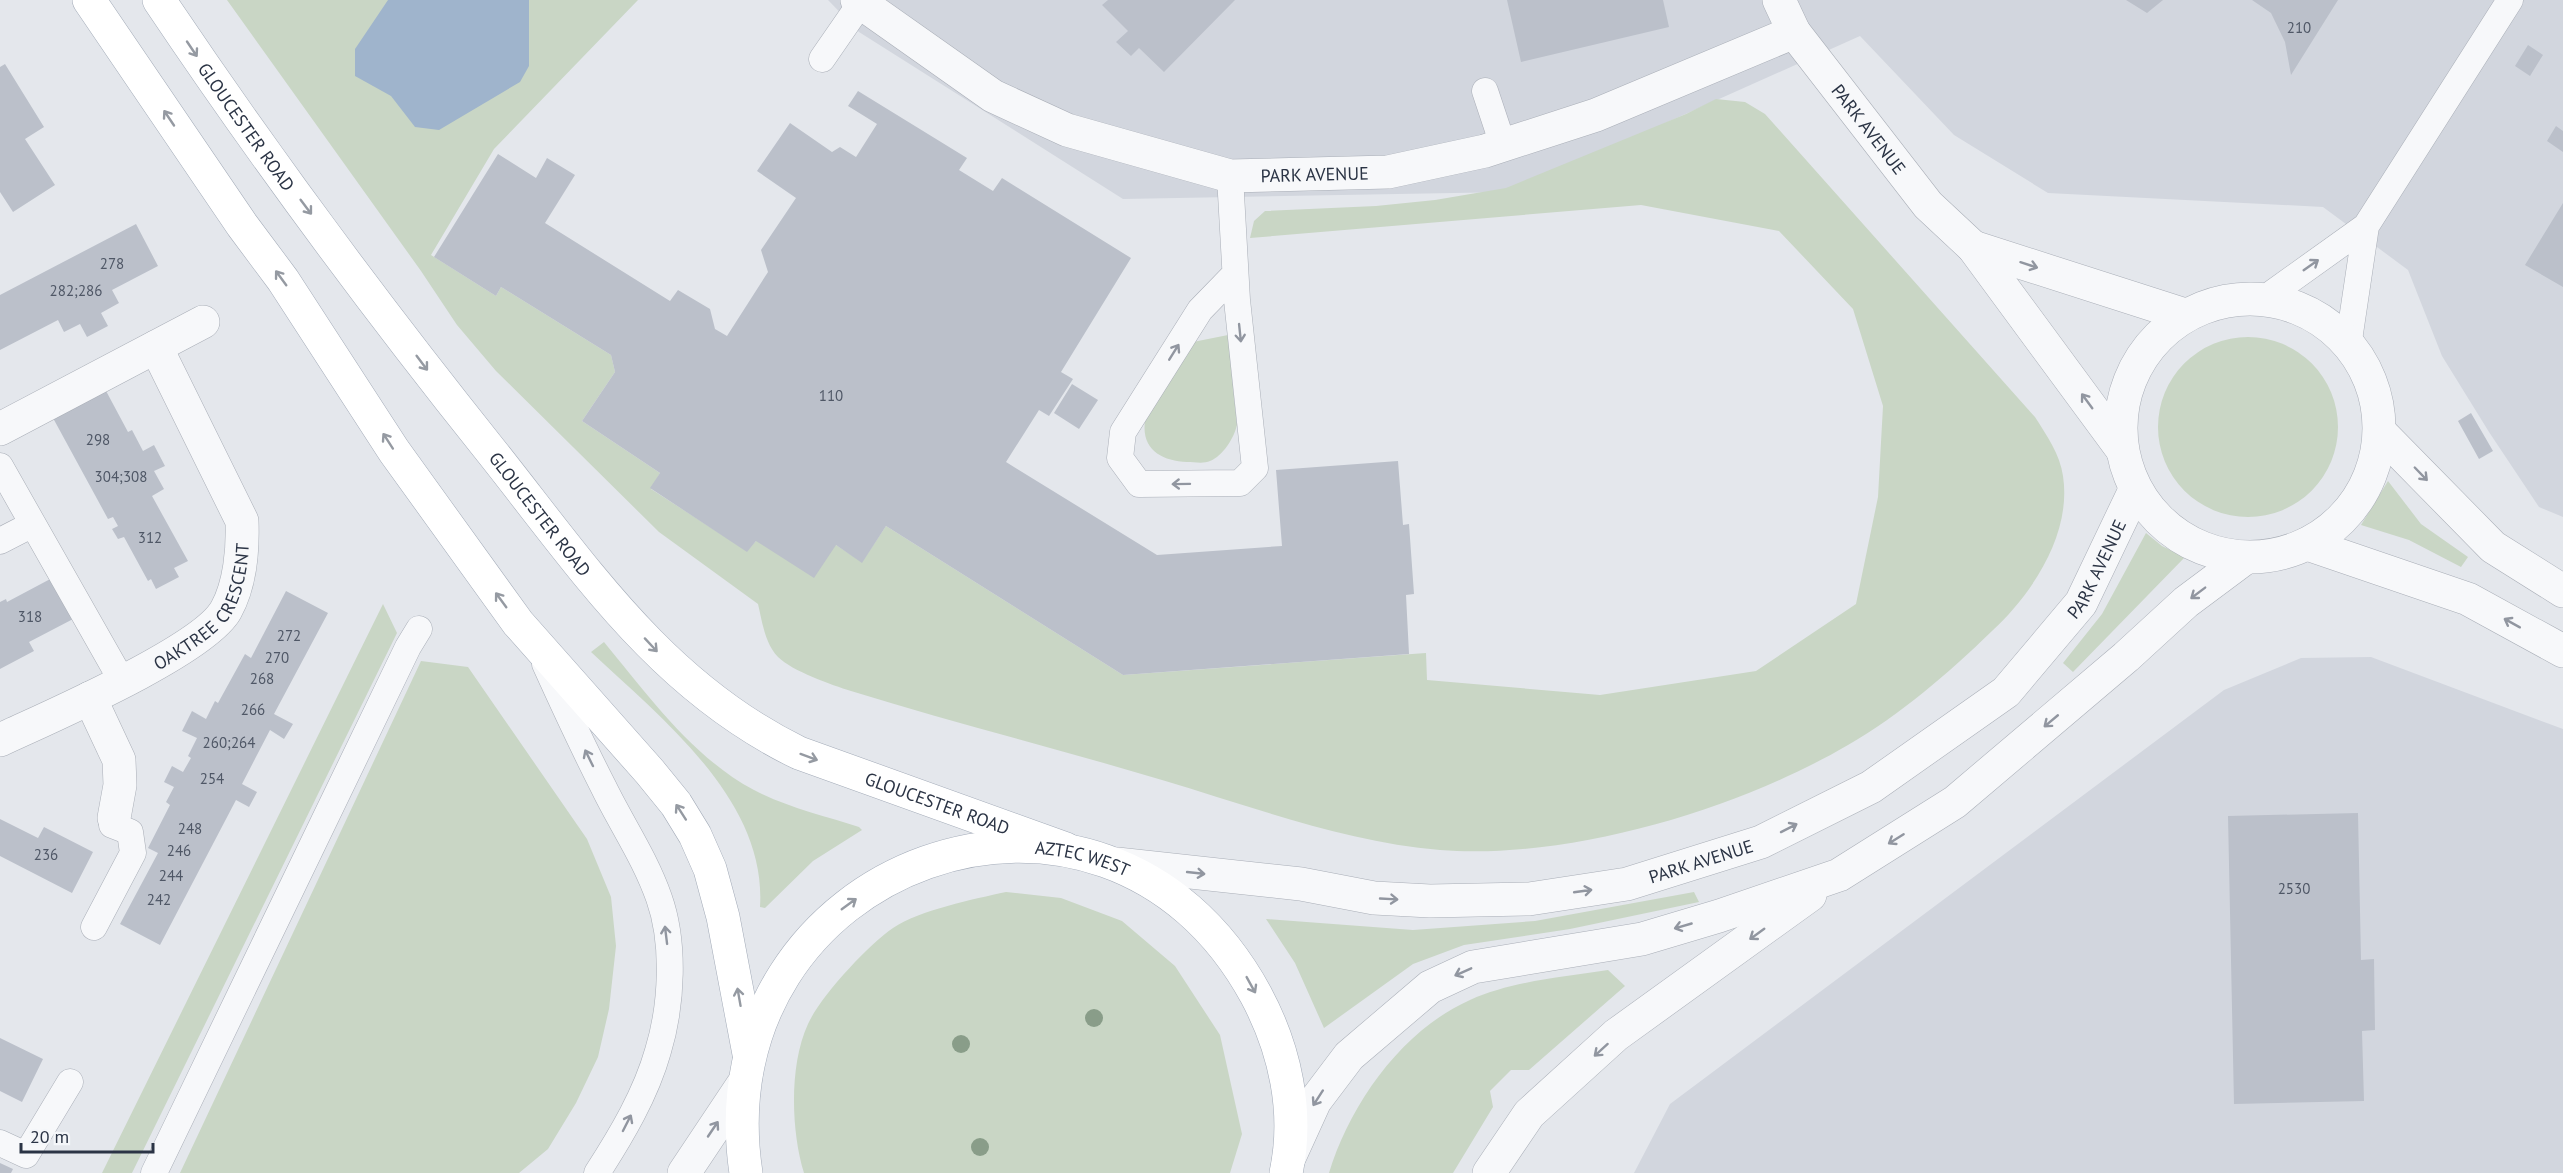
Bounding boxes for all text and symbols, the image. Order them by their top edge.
house number: 210 [2287,18,2311,37]
one-way arrow [186,40,198,56]
street label: GLOUCESTER ROAD [193,58,300,195]
street label: PARK AVENUE [1827,79,1911,179]
one-way arrow [163,111,175,127]
street label: PARK AVENUE [1260,161,1369,187]
one-way arrow [299,198,312,214]
house number: 278 [100,254,124,273]
one-way arrow [2303,259,2319,271]
one-way arrow [2019,260,2038,271]
one-way arrow [275,270,287,287]
house number: 282;286 [50,281,102,300]
one-way arrow [1235,322,1246,342]
one-way arrow [1168,344,1180,361]
one-way arrow [416,355,428,371]
house number: 110 [819,386,843,405]
one-way arrow [2080,393,2093,409]
house number: 298 [86,430,110,449]
one-way arrow [382,433,394,450]
street label: GLOUCESTER ROAD [484,447,596,581]
one-way arrow [2413,466,2427,481]
house number: 304;308 [95,467,147,486]
one-way arrow [1172,478,1192,490]
street label: PARK AVENUE [2062,515,2131,623]
house number: 312 [138,528,162,547]
street label: OAKTREE CRESCENT [149,542,253,675]
one-way arrow [2190,586,2206,599]
one-way arrow [495,592,507,608]
house number: 318 [18,607,42,626]
one-way arrow [2504,617,2521,629]
house number: 272 [277,626,301,645]
one-way arrow [644,638,658,653]
house number: 270 [265,648,289,667]
house number: 268 [250,669,274,688]
house number: 266 [241,700,265,719]
one-way arrow [2044,714,2059,728]
house number: 260;264 [203,733,255,752]
one-way arrow [583,749,595,767]
one-way arrow [799,752,818,763]
street label: GLOUCESTER ROAD [862,766,1013,839]
house number: 254 [200,769,224,788]
one-way arrow [674,804,686,821]
house number: 248 [178,819,202,838]
one-way arrow [1780,822,1798,834]
one-way arrow [1888,833,1905,845]
street label: PARK AVENUE [1646,834,1756,888]
street label: AZTEC WEST [1034,835,1134,881]
house number: 246 [167,841,191,860]
house number: 236 [34,845,58,864]
house number: 244 [159,866,183,885]
one-way arrow [1185,867,1205,878]
house number: 2530 [2278,879,2310,898]
one-way arrow [1573,885,1593,896]
house number: 242 [147,890,171,909]
one-way arrow [1378,893,1398,904]
one-way arrow [841,897,857,910]
one-way arrow [1674,921,1693,932]
one-way arrow [660,926,671,946]
one-way arrow [1750,927,1766,940]
one-way arrow [1454,967,1472,978]
one-way arrow [1246,976,1257,994]
one-way arrow [733,987,744,1007]
one-way arrow [1593,1042,1608,1057]
one-way arrow [1312,1089,1324,1106]
one-way arrow [621,1114,633,1132]
scale bar [21,1116,153,1154]
one-way arrow [707,1122,719,1138]
text: 20 m [30,1125,69,1148]

